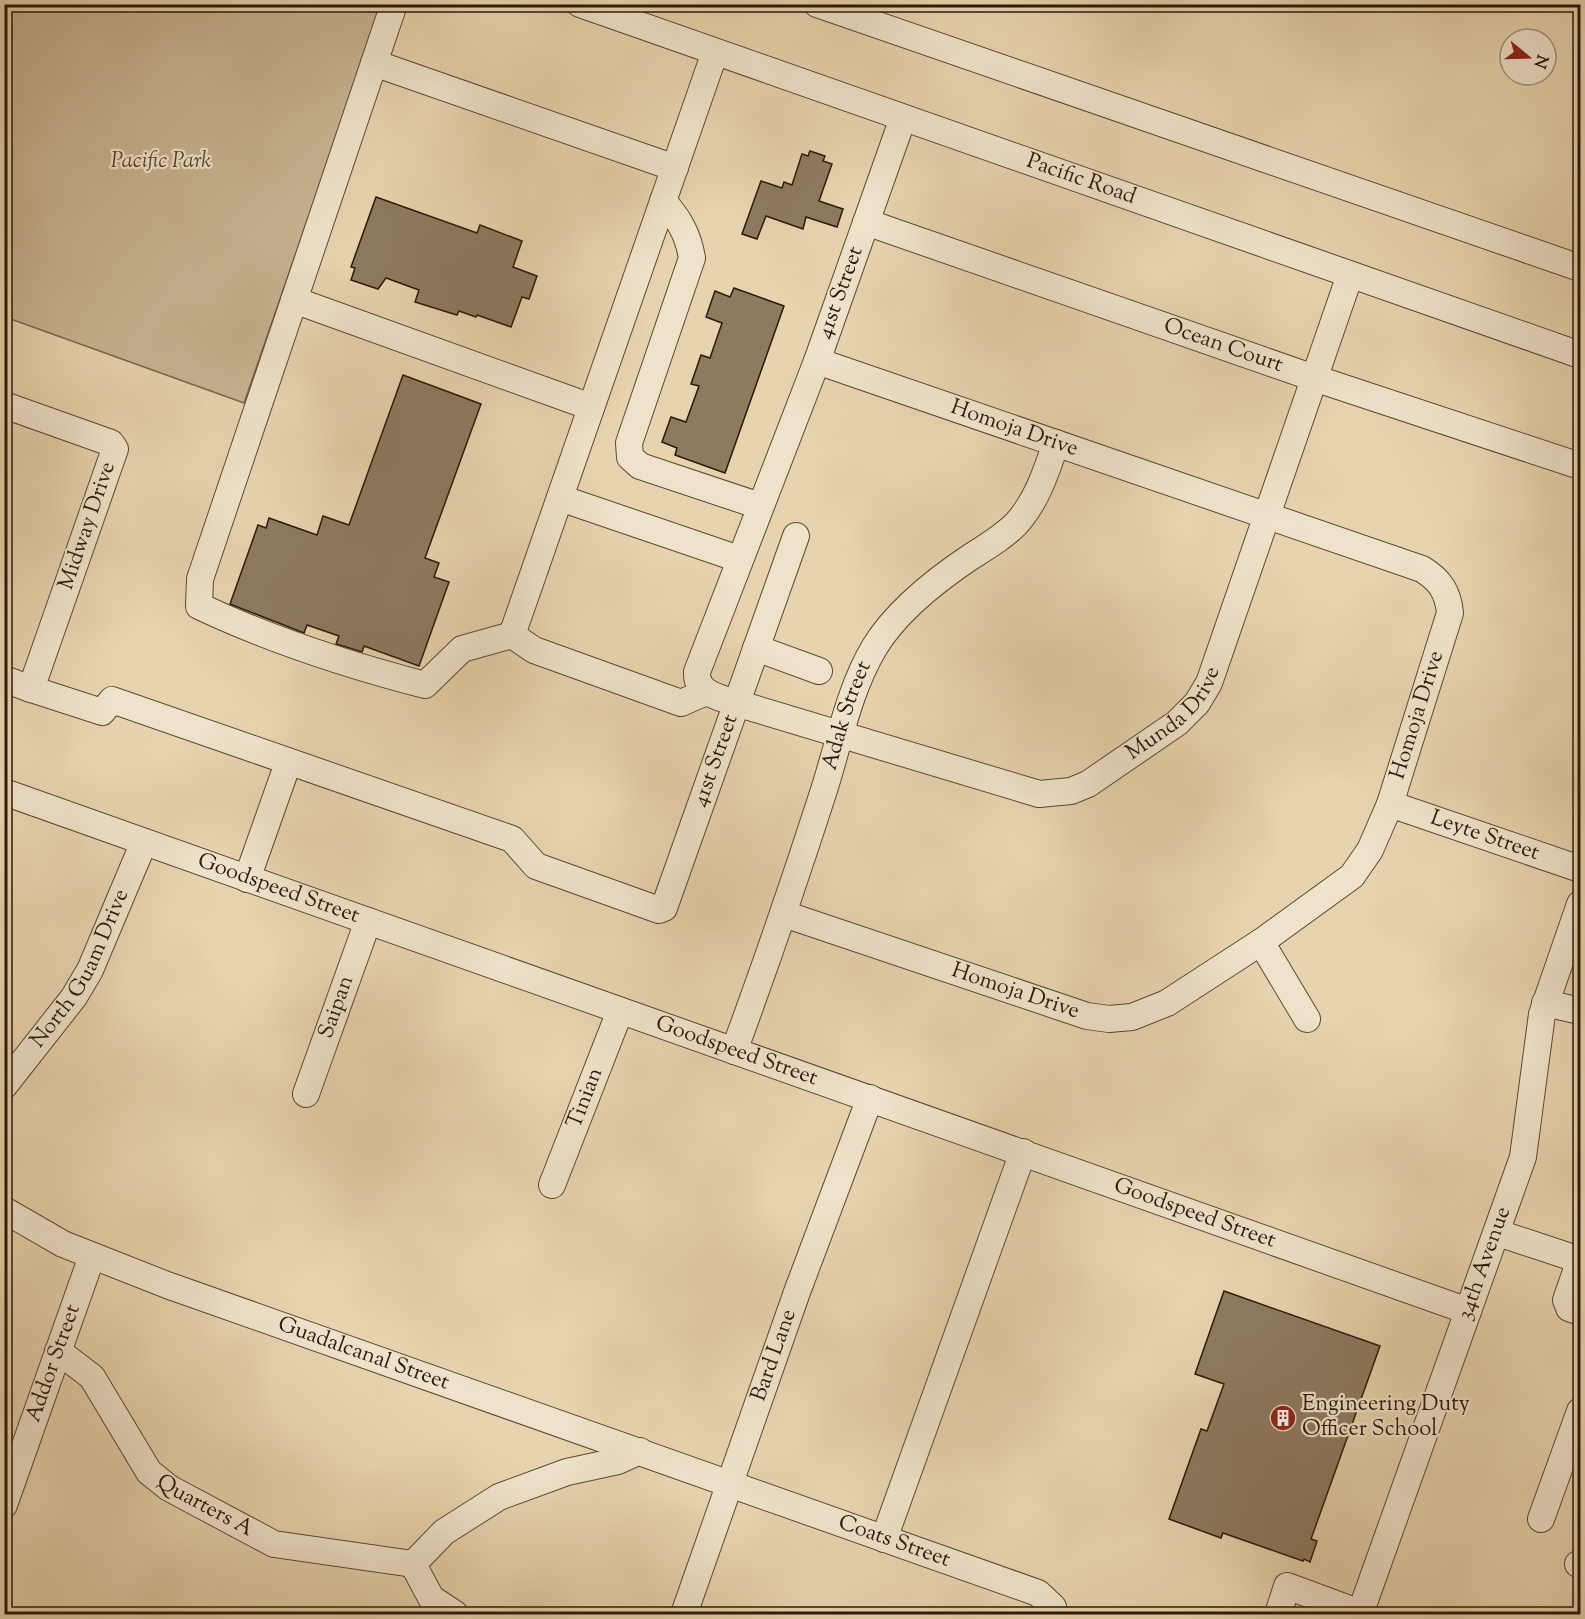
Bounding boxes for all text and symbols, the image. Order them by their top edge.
north arrow [1498,27,1558,87]
text: N [1527,51,1553,71]
park label: Pacific Park [111,146,211,178]
street label: Pacific Road [1022,146,1140,214]
street label: 41st Street [810,242,873,344]
street label: Ocean Court [1159,311,1287,382]
street label: Homoja Drive [946,392,1082,466]
street label: Midway Drive [51,458,125,594]
street label: Homoja Drive [1383,647,1453,784]
street label: Adak Street [815,655,881,774]
street label: Munda Drive [1120,663,1229,769]
street label: 41st Street [685,710,748,812]
street label: Leyte Street [1426,803,1544,870]
street label: Goodspeed Street [193,846,364,933]
street label: North Guam Drive [23,884,138,1056]
street label: Homoja Drive [947,955,1084,1028]
street label: Saipan [311,971,363,1043]
street label: Goodspeed Street [651,1008,822,1095]
street label: Tinian [559,1063,612,1134]
street label: Goodspeed Street [1109,1171,1280,1258]
street label: 34th Avenue [1450,1202,1520,1325]
street label: Addor Street [18,1300,90,1427]
street label: Bard Lane [744,1305,806,1406]
street label: Guadalcanal Street [273,1309,454,1400]
place label: Engineering Duty Officer School [1302,1389,1470,1446]
building icon: Engineering Duty Officer School [1268,1403,1298,1433]
street label: Quarters A [148,1467,259,1546]
street label: Coats Street [834,1508,955,1577]

